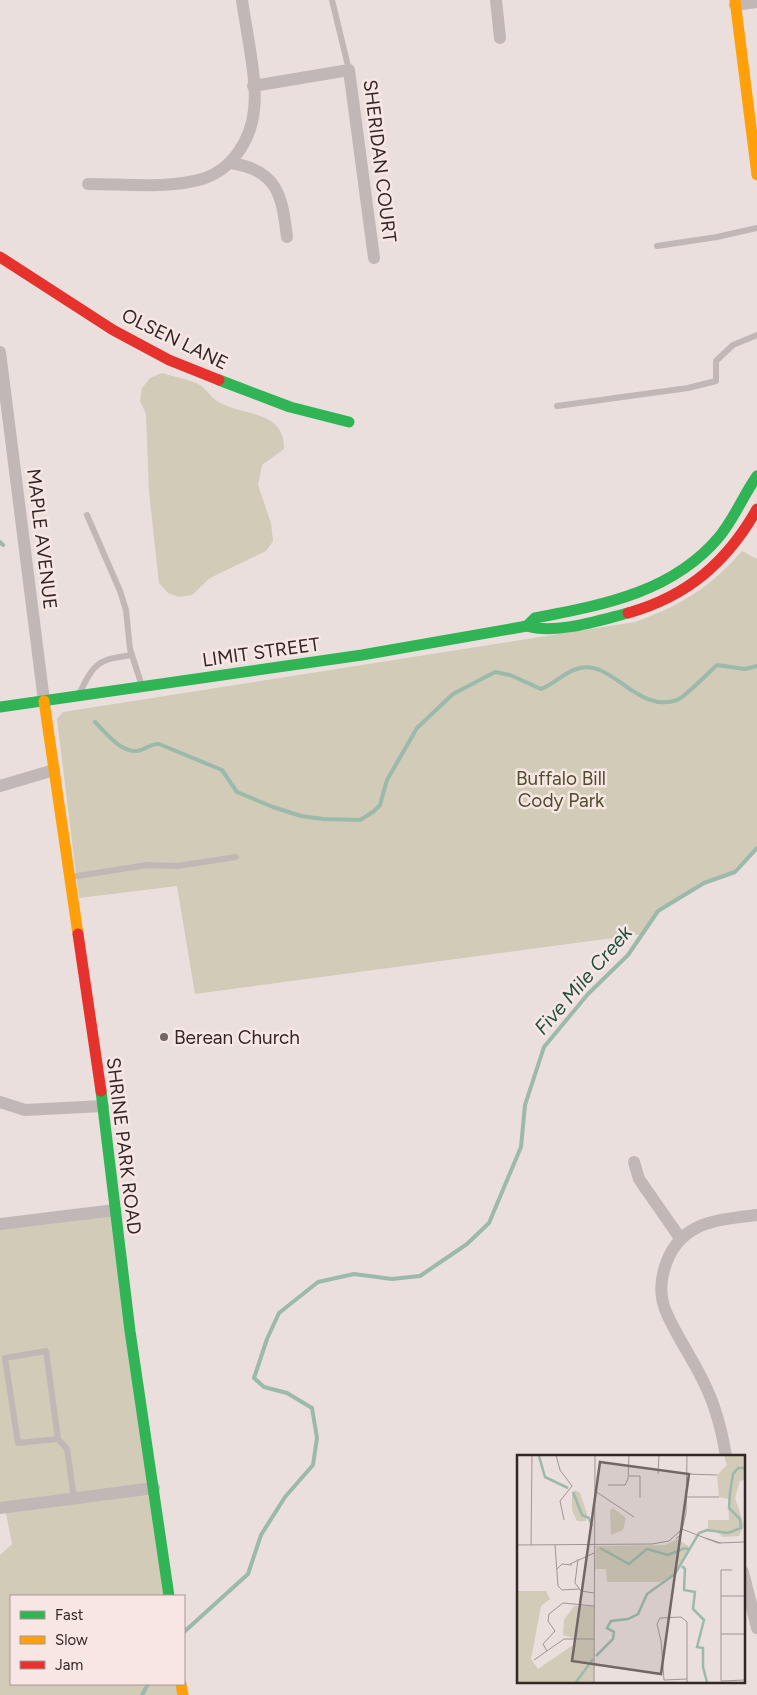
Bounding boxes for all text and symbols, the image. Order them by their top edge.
street label: SHERIDAN COURT [359,78,401,244]
street label: OLSEN LANE [118,303,232,375]
street label: MAPLE AVENUE [22,467,62,611]
street label: LIMIT STREET [201,632,322,672]
park label: Buffalo Bill Cody Park [516,767,606,812]
water label: Five Mile Creek [529,920,638,1039]
place label: Berean Church [174,1026,300,1049]
marker: Berean Church [158,1031,170,1043]
street label: SHRINE PARK ROAD [102,1056,146,1236]
inset map [517,1455,744,1682]
legend [10,1595,185,1685]
text: Fast [55,1606,84,1624]
text: Slow [55,1631,88,1649]
text: Jam [55,1656,83,1674]

